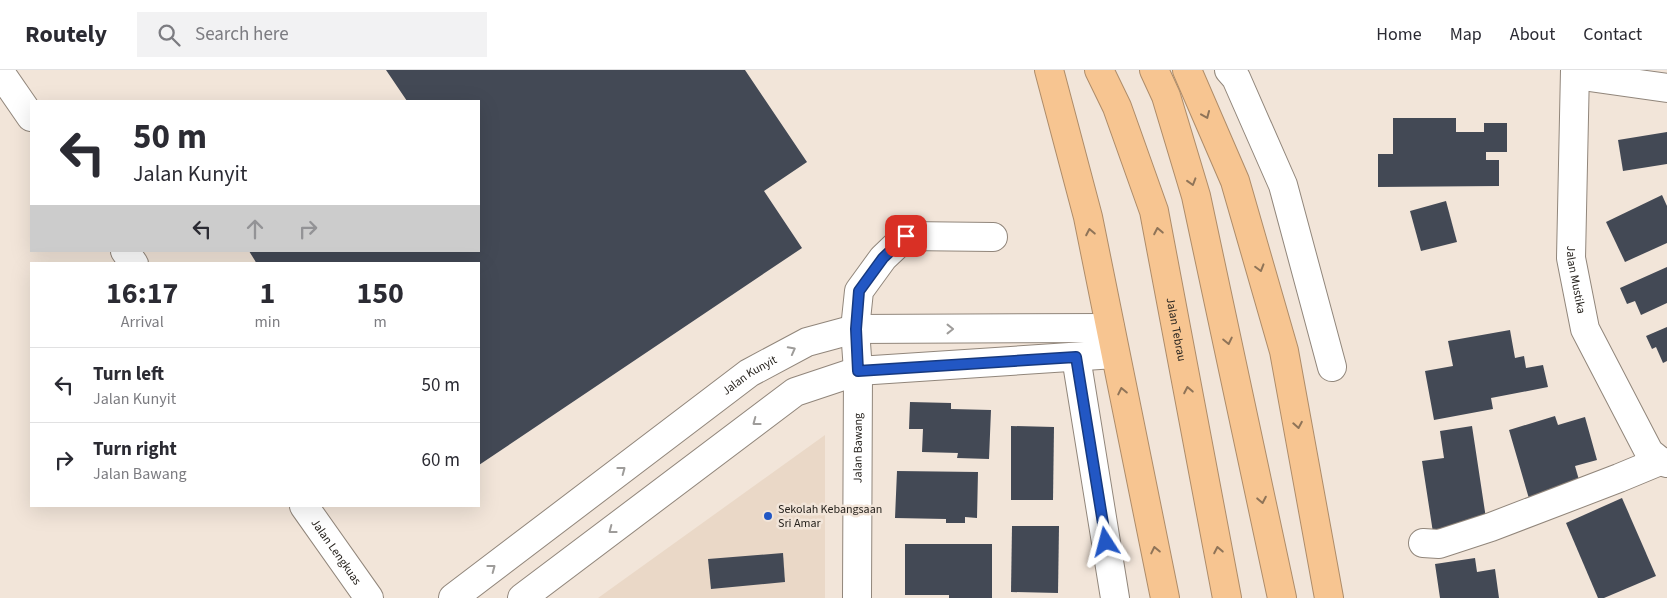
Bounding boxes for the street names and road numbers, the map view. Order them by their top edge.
street label: Jalan Mustika [1563,245,1590,315]
street label: Jalan Tebrau [1162,296,1191,363]
street label: Jalan Kunyit [718,351,780,399]
street label: Jalan Bawang [849,413,866,483]
street label: Jalan Lengkuas [307,515,366,588]

